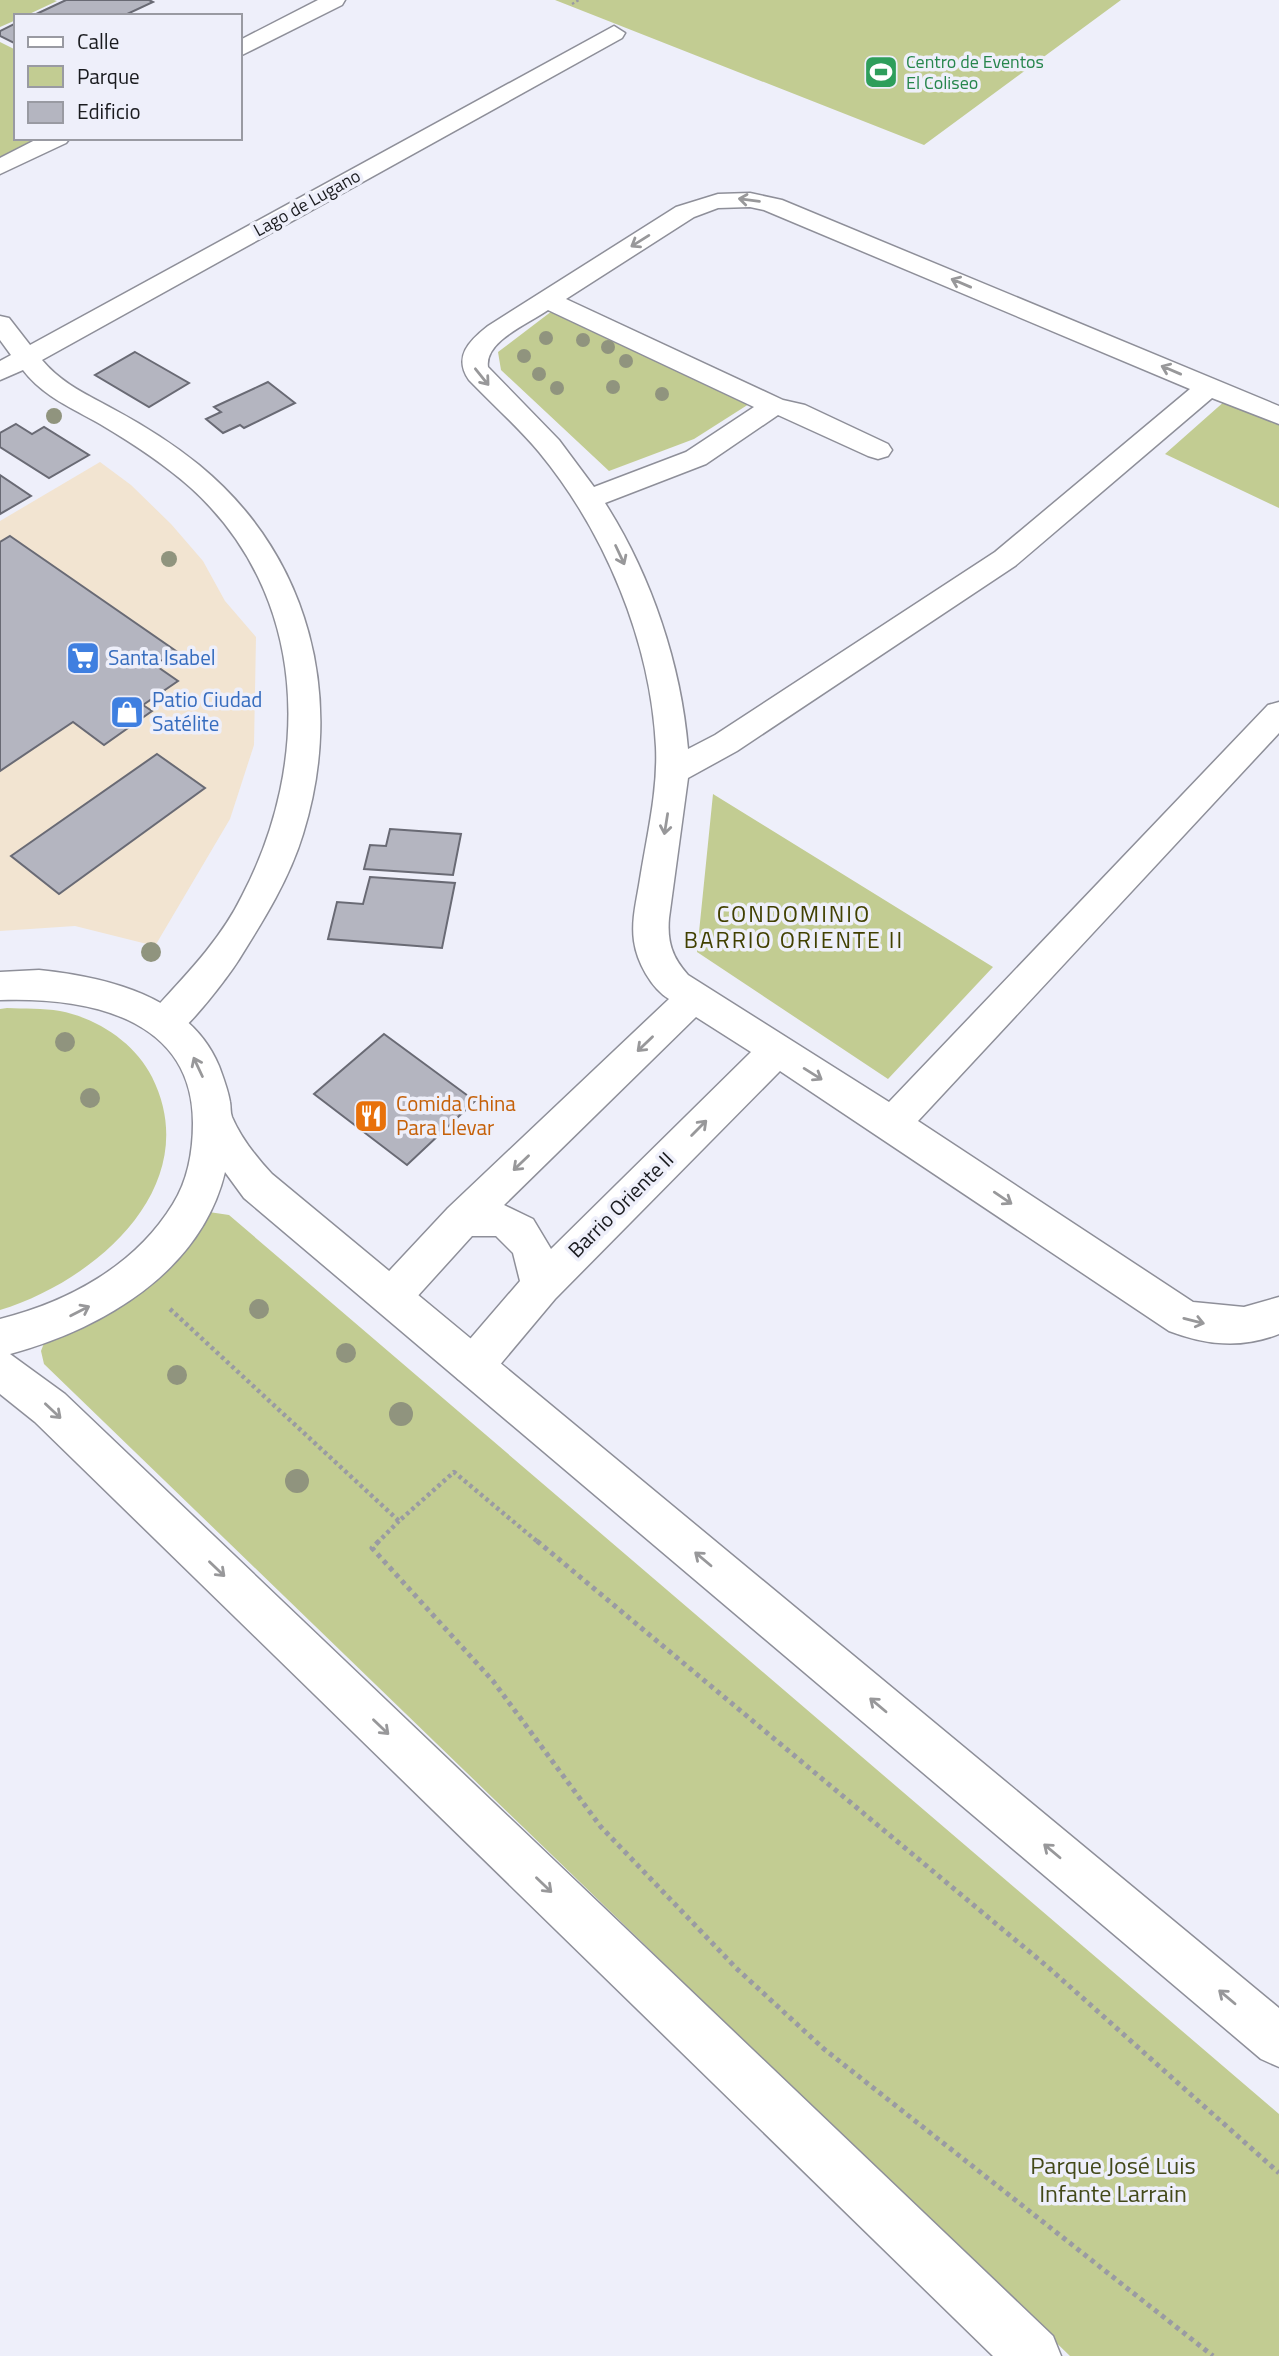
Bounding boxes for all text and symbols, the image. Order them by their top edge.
legend [14,14,242,140]
text: Calle [77,25,119,57]
place label: Centro de Eventos El Coliseo [906,48,1044,96]
sports icon: Centro de Eventos El Coliseo [862,53,900,91]
text: Parque [77,60,140,92]
text: Edificio [77,95,141,127]
street label: Lago de Lugano [248,162,365,243]
one-way arrow [739,194,761,207]
one-way arrow [631,234,650,248]
one-way arrow [951,276,972,289]
one-way arrow [1161,363,1182,376]
one-way arrow [475,367,490,385]
one-way arrow [615,545,628,566]
supermarket icon: Santa Isabel [64,639,102,677]
place label: Santa Isabel [108,641,216,673]
place label: Patio Ciudad Satélite [152,683,262,739]
shop icon: Patio Ciudad Satélite [108,693,146,731]
one-way arrow [659,812,672,835]
district label: CONDOMINIO BARRIO ORIENTE II [684,896,904,957]
one-way arrow [637,1035,654,1052]
one-way arrow [191,1057,204,1078]
one-way arrow [803,1067,822,1082]
place label: Comida China Para Llevar [396,1087,516,1143]
restaurant icon: Comida China Para Llevar [352,1097,390,1135]
one-way arrow [690,1120,707,1137]
street label: Barrio Oriente II [560,1144,681,1265]
one-way arrow [513,1155,530,1172]
one-way arrow [993,1191,1013,1205]
one-way arrow [69,1303,89,1317]
one-way arrow [1182,1315,1205,1328]
one-way arrow [44,1402,62,1419]
one-way arrow [695,1551,713,1567]
one-way arrow [208,1561,225,1578]
one-way arrow [869,1697,887,1713]
one-way arrow [372,1719,389,1736]
one-way arrow [1044,1843,1062,1859]
one-way arrow [536,1877,553,1894]
one-way arrow [1218,1989,1236,2005]
park label: Parque José Luis Infante Larrain [1030,2147,1196,2211]

